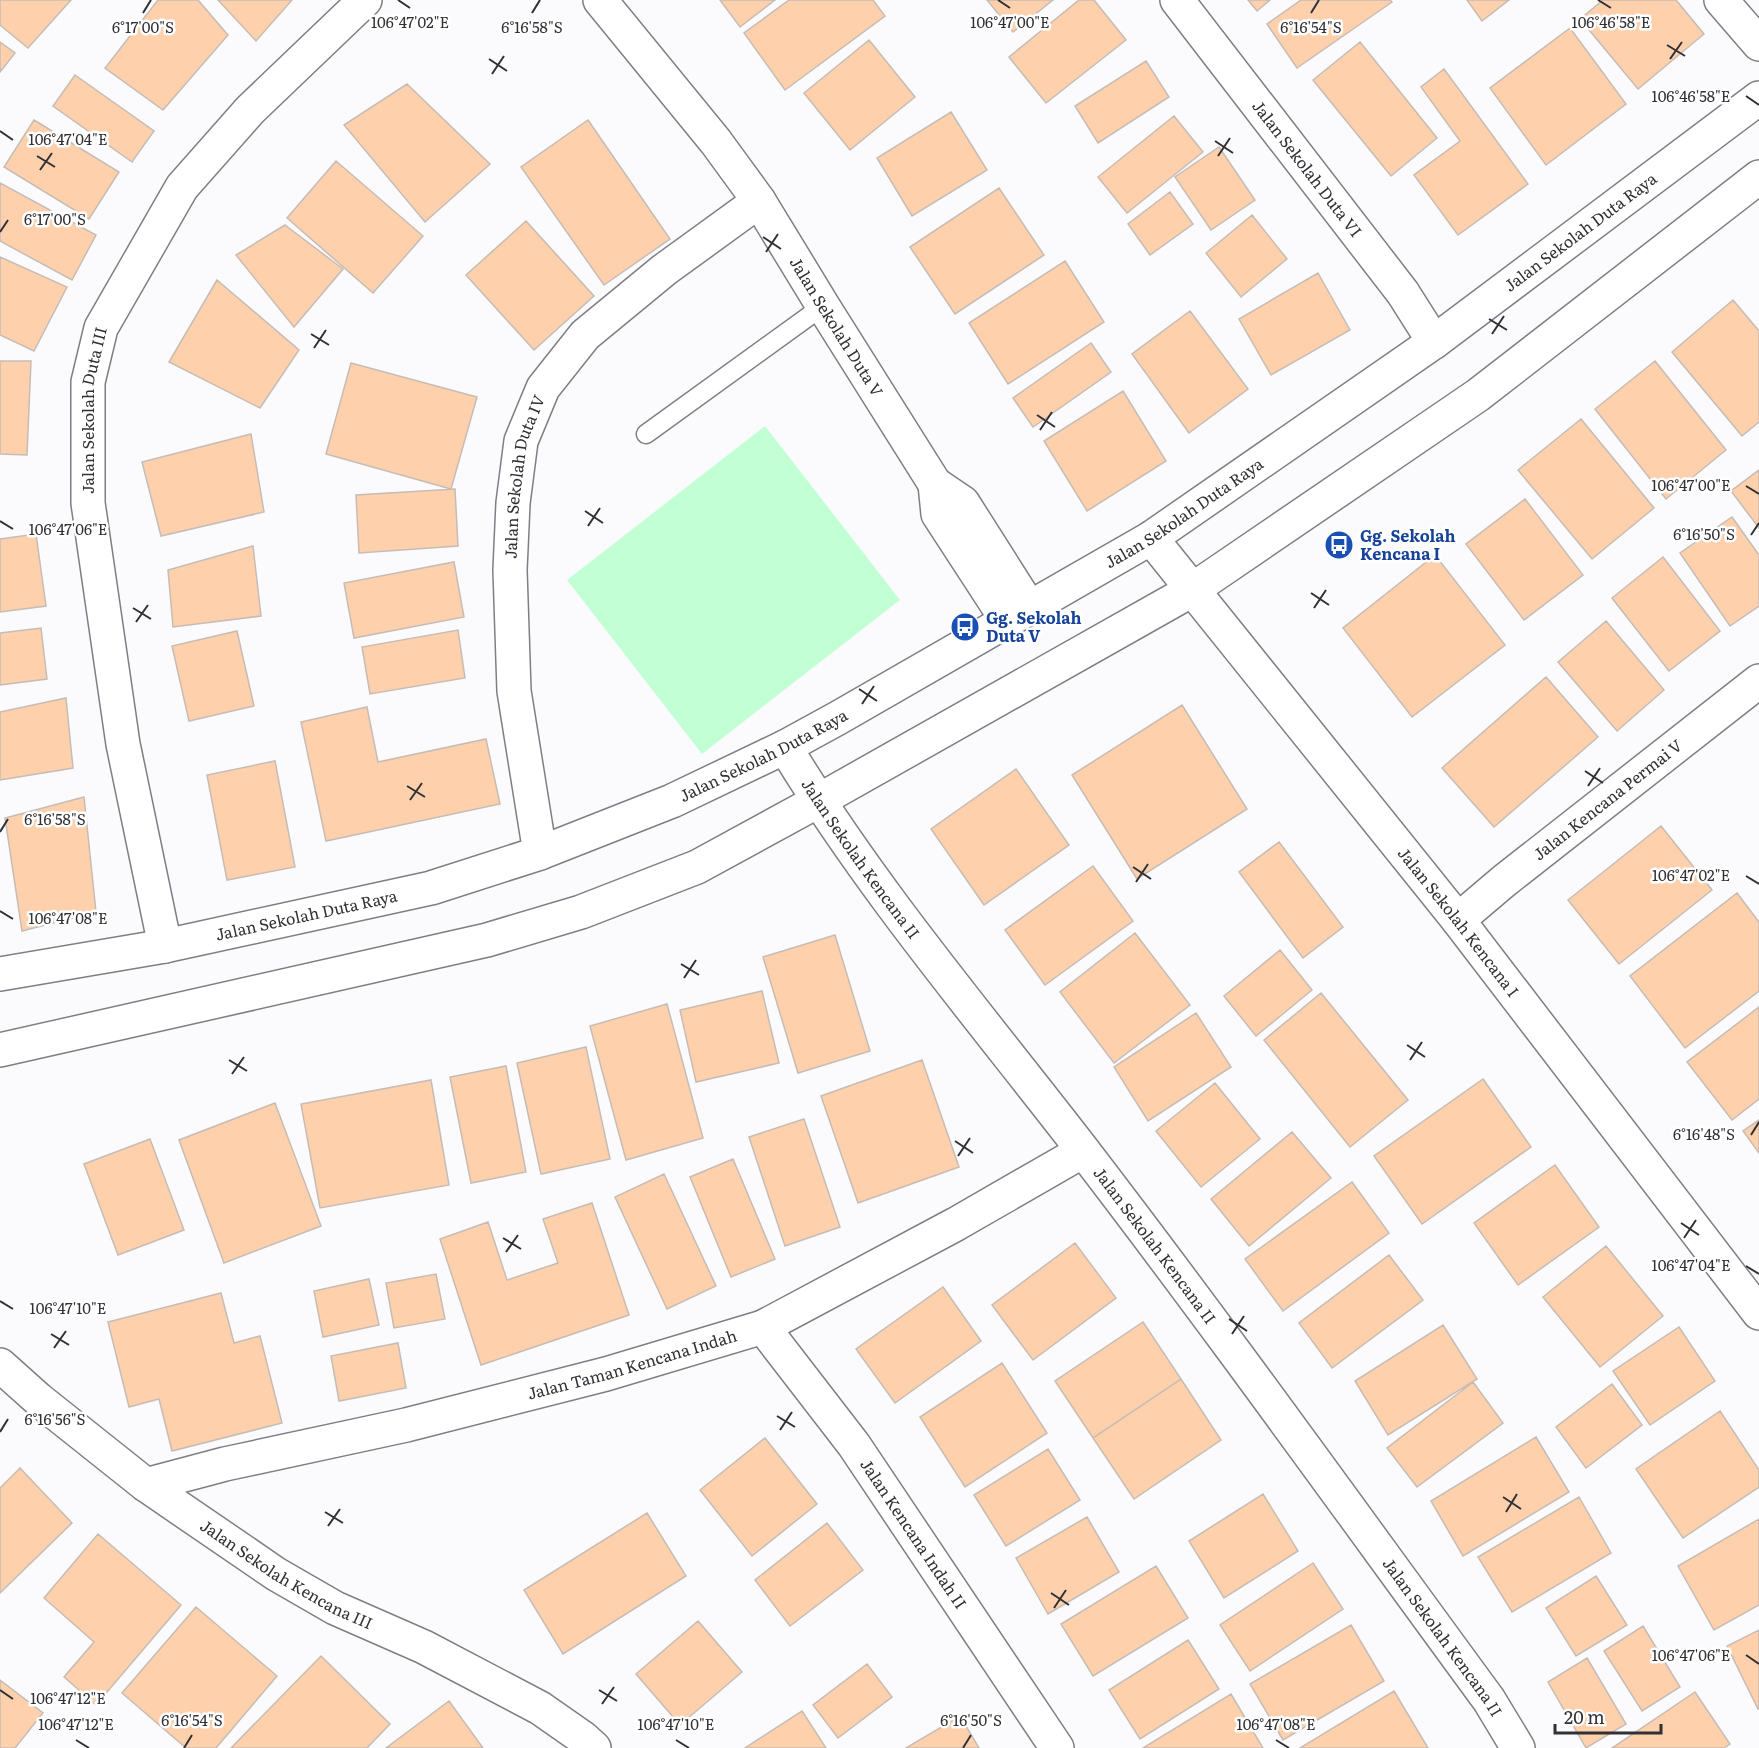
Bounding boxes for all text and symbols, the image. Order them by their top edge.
text: 106°47'02"E [371,10,449,33]
text: 106°47'00"E [970,10,1050,33]
text: 106°46'58"E [1572,10,1650,33]
text: 6°17'00"S [112,15,174,38]
text: 6°16'58"S [501,15,563,38]
text: 6°16'54"S [1280,15,1342,38]
text: 106°46'58"E [1652,84,1730,107]
street label: Jalan Sekolah Duta VI [1247,95,1368,242]
text: 106°47'04"E [29,127,107,150]
street label: Jalan Sekolah Duta Raya [1498,166,1661,297]
text: 6°17'00"S [24,207,86,230]
street label: Jalan Sekolah Duta V [785,252,890,401]
street label: Jalan Sekolah Duta III [75,324,112,494]
street label: Jalan Sekolah Duta IV [498,391,550,559]
street label: Jalan Sekolah Duta Raya [1100,451,1268,573]
text: 106°47'00"E [1651,473,1731,496]
text: 106°47'06"E [29,517,107,540]
text: 6°16'50"S [1673,522,1735,545]
place label: Gg. Sekolah Kencana I [1360,523,1456,565]
bus stop icon: Gg. Sekolah Kencana I [1323,529,1355,561]
place label: Gg. Sekolah Duta V [986,605,1082,647]
bus stop icon: Gg. Sekolah Duta V [949,611,981,643]
street label: Jalan Sekolah Duta Raya [675,702,852,807]
street label: Jalan Kencana Permai V [1527,733,1687,865]
street label: Jalan Sekolah Kencana II [797,773,926,943]
text: 6°16'58"S [24,807,86,830]
street label: Jalan Sekolah Kencana I [1393,841,1526,1001]
text: 106°47'02"E [1652,863,1730,886]
street label: Jalan Sekolah Duta Raya [213,883,400,946]
text: 106°47'08"E [29,906,107,929]
text: 6°16'48"S [1673,1122,1735,1145]
street label: Jalan Sekolah Kencana II [1089,1161,1223,1328]
text: 106°47'04"E [1652,1253,1730,1276]
text: 106°47'10"E [30,1296,106,1319]
street label: Jalan Taman Kencana Indah [525,1322,740,1405]
text: 6°16'56"S [24,1407,86,1430]
street label: Jalan Kencana Indah II [855,1453,973,1613]
street label: Jalan Sekolah Kencana III [196,1513,377,1634]
street label: Jalan Sekolah Kencana II [1378,1552,1509,1721]
text: 106°47'06"E [1652,1643,1730,1666]
text: 106°47'12"E [30,1686,106,1709]
scale bar [1555,1697,1662,1735]
text: 20 m [1564,1703,1605,1730]
text: 6°16'54"S [161,1708,223,1731]
text: 6°16'50"S [940,1708,1002,1731]
text: 106°47'12"E [38,1712,114,1735]
text: 106°47'10"E [638,1712,714,1735]
text: 106°47'08"E [1237,1712,1315,1735]

